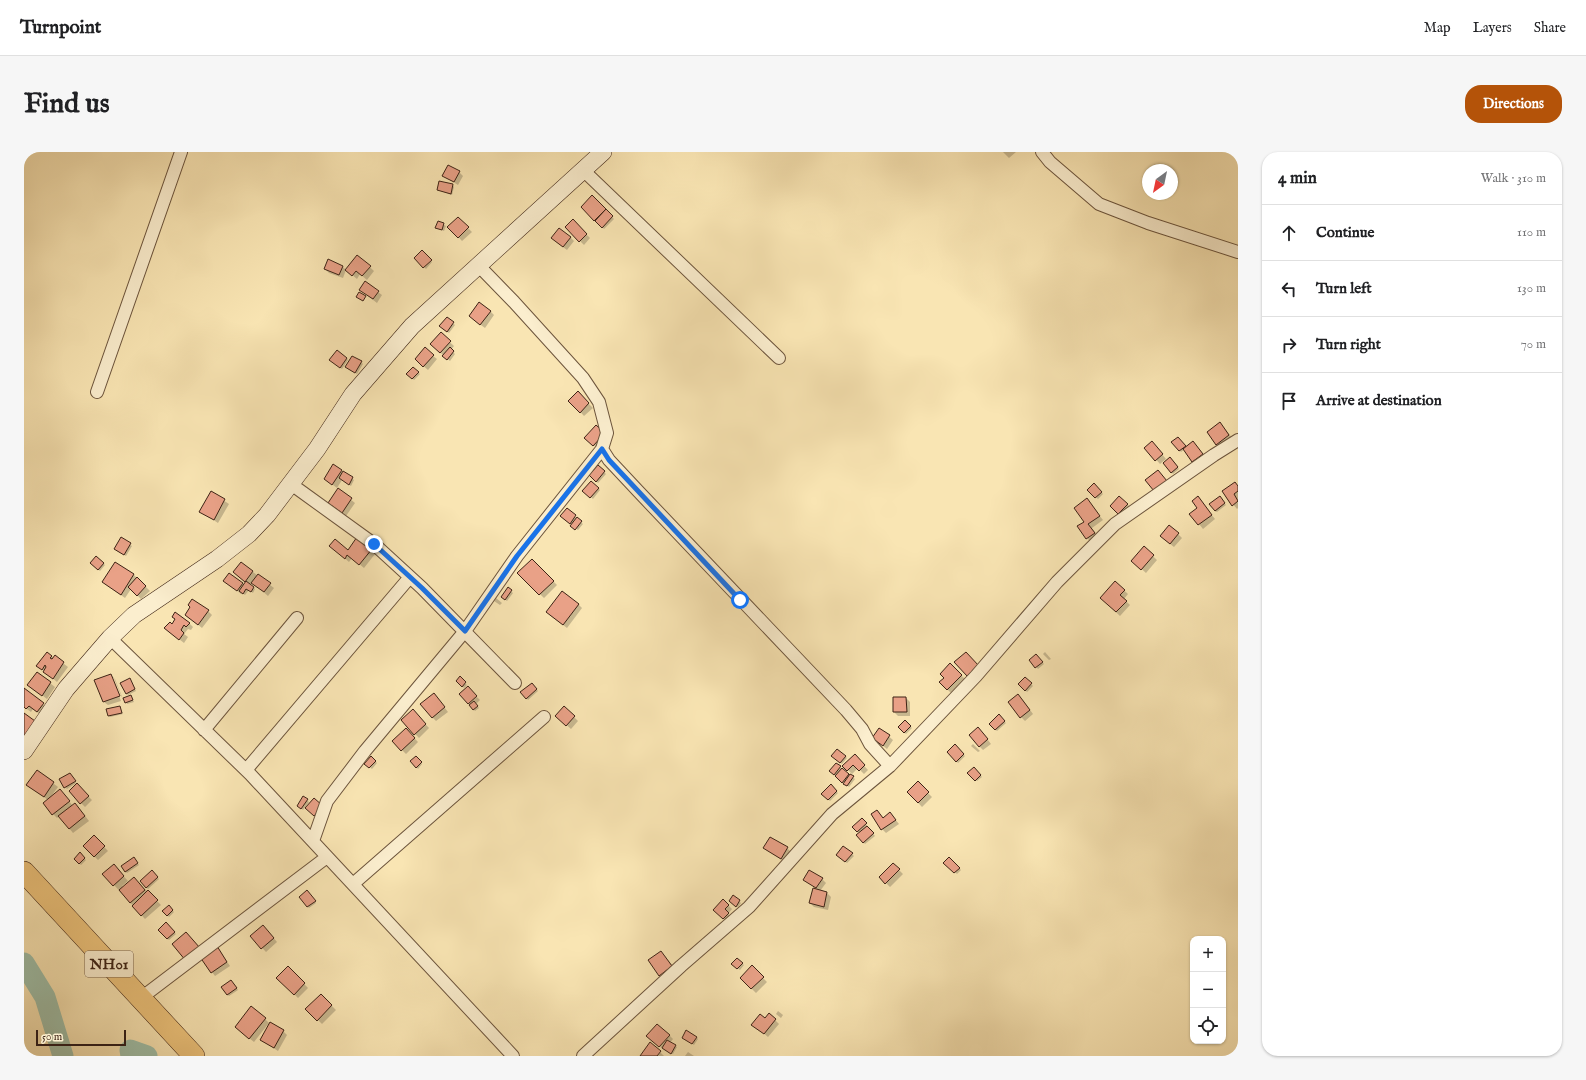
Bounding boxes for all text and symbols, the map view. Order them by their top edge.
text: Turnpoint [20,16,101,40]
text: Map [1424,19,1451,37]
text: Layers [1473,19,1512,37]
text: Share [1534,19,1566,37]
button: Directions [1465,85,1562,123]
text: Find us [24,87,110,122]
north arrow [1142,164,1178,200]
text: 4 min [1278,168,1317,189]
text: Walk · 310 m [1481,170,1546,187]
icon: ahead [1278,222,1300,244]
text: Continue [1316,223,1374,242]
text: 110 m [1517,224,1546,241]
icon: left [1278,278,1300,300]
text: Turn left [1316,279,1372,298]
text: 130 m [1517,280,1546,297]
icon: right [1278,334,1300,356]
text: Turn right [1316,335,1381,354]
text: 70 m [1521,336,1546,353]
icon: arrive [1278,390,1300,412]
text: Arrive at destination [1316,391,1442,410]
route end [365,535,383,553]
route start [731,591,749,609]
map controls [1190,936,1226,1044]
button: + [1190,936,1226,972]
road number: NH01 [85,951,133,977]
button: − [1190,972,1226,1008]
button: locate [1190,1008,1226,1044]
scale bar [36,1028,126,1047]
text: 50 m [42,1030,62,1044]

